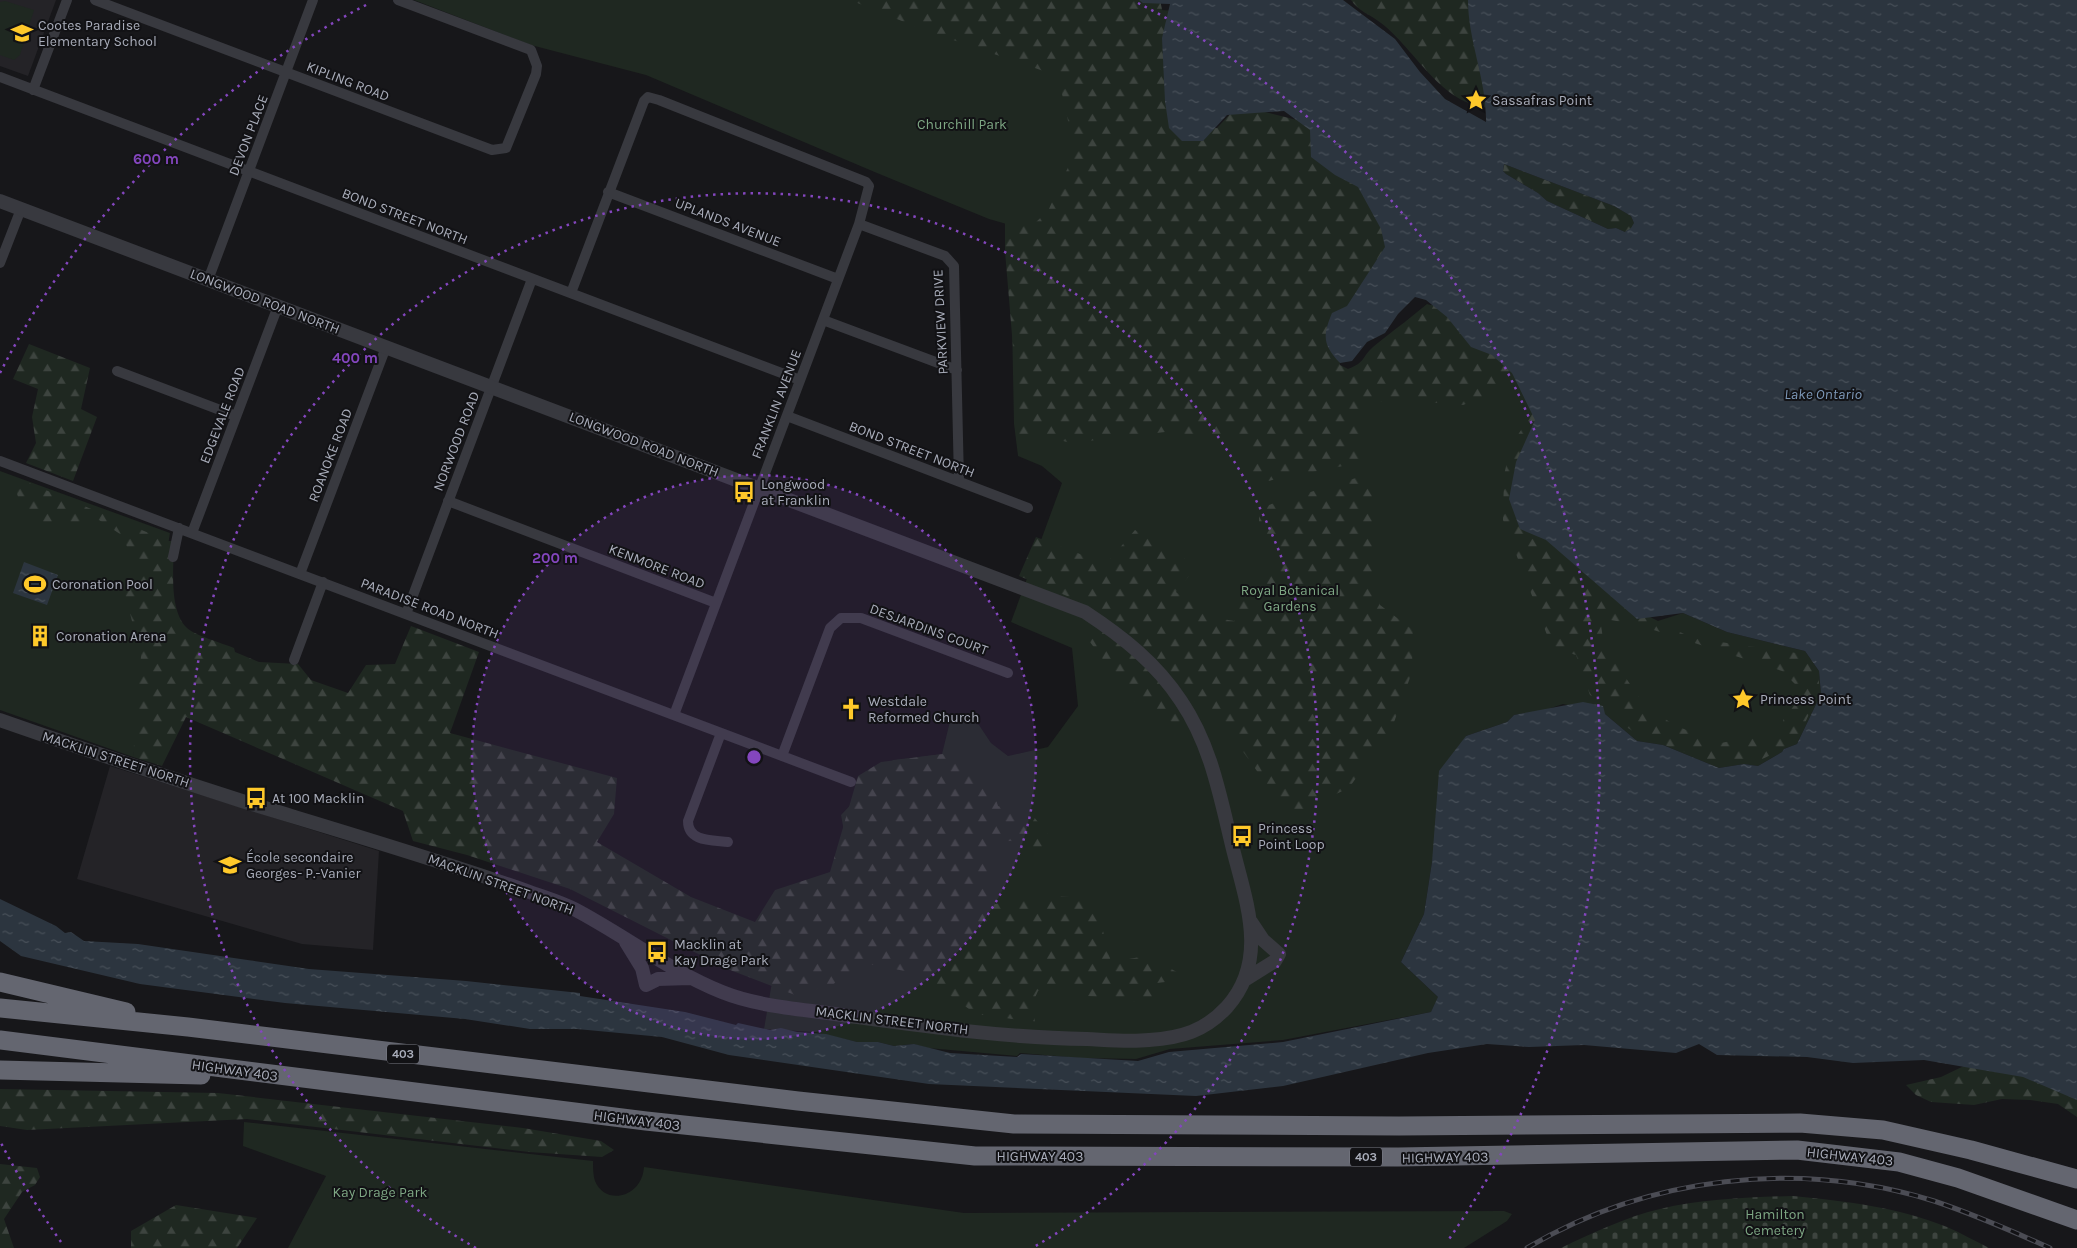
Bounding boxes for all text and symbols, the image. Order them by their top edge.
place label: Cootes Paradise Elementary School [38,17,157,50]
school or university icon: Cootes Paradise Elementary School [9,20,35,46]
street label: KIPLING ROAD [304,58,392,105]
place icon: Sassafras Point [1463,87,1489,113]
street label: DEVON PLACE [225,92,272,178]
place label: Sassafras Point [1492,92,1592,109]
park label: Churchill Park [917,116,1007,133]
text: 600 m [133,150,179,168]
street label: BOND STREET NORTH [339,185,470,248]
street label: UPLANDS AVENUE [672,194,783,250]
street label: LONGWOOD ROAD NORTH [188,265,342,338]
street label: PARKVIEW DRIVE [929,269,952,375]
street label: FRANKLIN AVENUE [748,347,805,461]
text: 400 m [332,349,378,367]
street label: EDGEVALE ROAD [196,364,249,466]
water label: Lake Ontario [1784,385,1862,403]
street label: NORWOOD ROAD [430,389,483,493]
street label: ROANOKE ROAD [305,406,356,504]
street label: LONGWOOD ROAD NORTH [567,408,721,481]
street label: BOND STREET NORTH [846,418,977,481]
place label: Longwood at Franklin [761,476,830,509]
bus stop icon: Longwood at Franklin [731,479,757,505]
street label: KENMORE ROAD [606,540,707,593]
text: 200 m [532,549,578,567]
sports icon: Coronation Pool [22,571,48,597]
street label: PARADISE ROAD NORTH [358,574,501,643]
place label: Coronation Pool [52,576,153,593]
park label: Royal Botanical Gardens [1241,582,1339,615]
street label: DESJARDINS COURT [867,600,990,659]
building icon: Coronation Arena [27,623,53,649]
place label: Coronation Arena [56,628,166,645]
place icon: Princess Point [1730,686,1756,712]
place label: Princess Point [1760,691,1851,708]
place label: Westdale Reformed Church [868,693,979,726]
church icon: Westdale Reformed Church [838,696,864,722]
street label: MACKLIN STREET NORTH [40,728,192,791]
centre of rings [745,748,763,766]
bus stop icon: At 100 Macklin [243,785,269,811]
place label: At 100 Macklin [272,790,364,807]
place label: Princess Point Loop [1258,820,1325,853]
bus stop icon: Princess Point Loop [1229,823,1255,849]
place label: École secondaire Georges- P.-Vanier [246,848,361,882]
street label: MACKLIN STREET NORTH [426,850,576,919]
school or university icon: École secondaire Georges- P.-Vanier [217,852,243,878]
place label: Macklin at Kay Drage Park [674,936,769,969]
bus stop icon: Macklin at Kay Drage Park [644,939,670,965]
street label: MACKLIN STREET NORTH [814,1003,969,1038]
road number: 403 [387,1044,419,1064]
street label: HIGHWAY 403 [191,1056,279,1085]
street label: HIGHWAY 403 [593,1107,681,1134]
street label: HIGHWAY 403 [1806,1144,1894,1169]
street label: HIGHWAY 403 [997,1148,1083,1165]
road number: 403 [1350,1148,1382,1166]
street label: HIGHWAY 403 [1401,1148,1489,1167]
park label: Kay Drage Park [333,1184,428,1201]
park label: Hamilton Cemetery [1745,1206,1806,1239]

